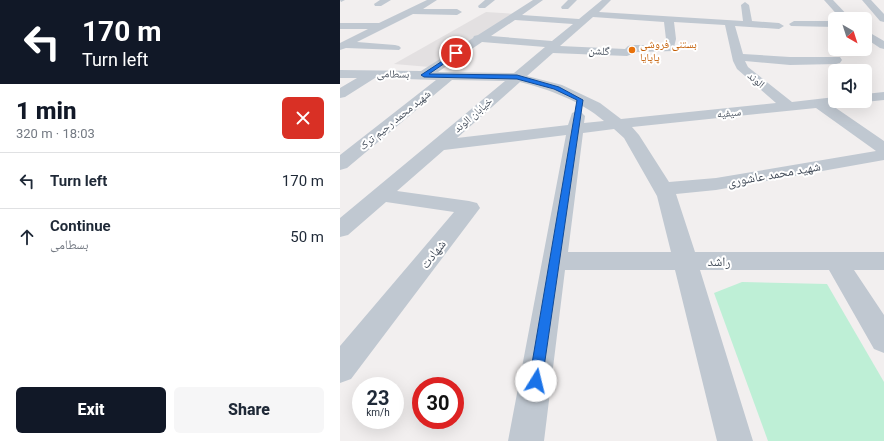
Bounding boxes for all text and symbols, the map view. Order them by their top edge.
north arrow [828,12,872,56]
map controls [828,12,872,108]
text: 170 m [82,15,161,48]
icon: left [16,16,68,68]
pin [439,36,473,70]
place label: بستنی فروشی پاپایا [640,38,697,64]
icon: arrive [445,42,467,64]
street label: گلشن [588,44,610,58]
marker: بستنی فروشی پاپایا [627,45,637,55]
text: Turn left [82,49,148,70]
button: sound [828,64,872,108]
street label: بسطامی [377,67,409,81]
street label: الوند [745,69,767,91]
street label: شهید محمد رحیم ترک [357,87,434,154]
street label: خیابان الوند [451,95,495,135]
text: 1 min [16,97,77,125]
button: close [282,97,324,139]
street label: سیفیه [716,105,742,121]
text: 320 m · 18:03 [16,126,95,141]
street label: شهید محمد عاشوری [726,158,822,191]
icon: left [16,170,38,192]
text: Turn left [50,172,107,190]
text: 170 m [282,172,324,190]
text: Continue [50,217,111,235]
icon: ahead [16,226,38,248]
text: 50 m [290,228,324,246]
text: بسطامی [50,237,89,252]
street label: شهادت [417,237,449,271]
street label: راشد [708,254,730,270]
position arrow [515,360,557,402]
speed limit sign: 30 [412,377,464,429]
text: 23 [367,386,389,410]
button: Exit [16,387,166,433]
button: Share [174,387,324,433]
text: km/h [366,407,390,418]

